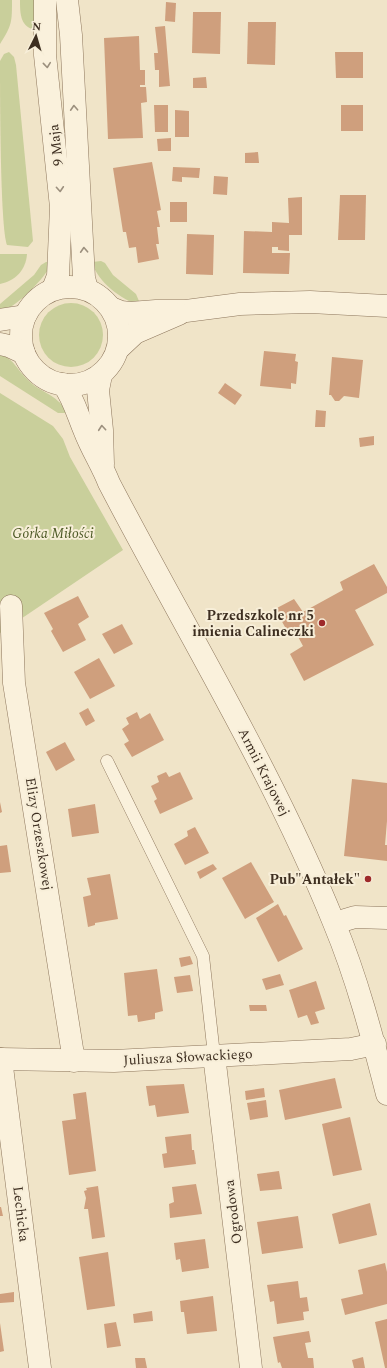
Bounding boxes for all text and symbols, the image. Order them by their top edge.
north arrow [16,16,56,56]
text: N [32,18,42,35]
one-way arrow [42,62,51,69]
one-way arrow [69,105,78,111]
street label: 9 Maja [43,123,69,167]
one-way arrow [55,186,64,192]
one-way arrow [79,247,88,253]
one-way arrow [97,425,106,431]
park label: Górka Miłości [12,523,94,544]
place label: Przedszkole nr 5 imienia Calineczki [192,605,314,642]
marker: Przedszkole nr 5 imienia Calineczki [317,618,327,628]
street label: Armii Krajowej [233,724,295,820]
street label: Elizy Orzeszkowej [20,776,58,892]
place label: Pub"Antałek" [269,869,360,890]
marker: Pub"Antałek" [363,874,373,884]
street label: Juliusza Słowackiego [123,1043,253,1071]
street label: Ogrodowa [219,1178,247,1245]
street label: Lechicka [7,1185,35,1243]

